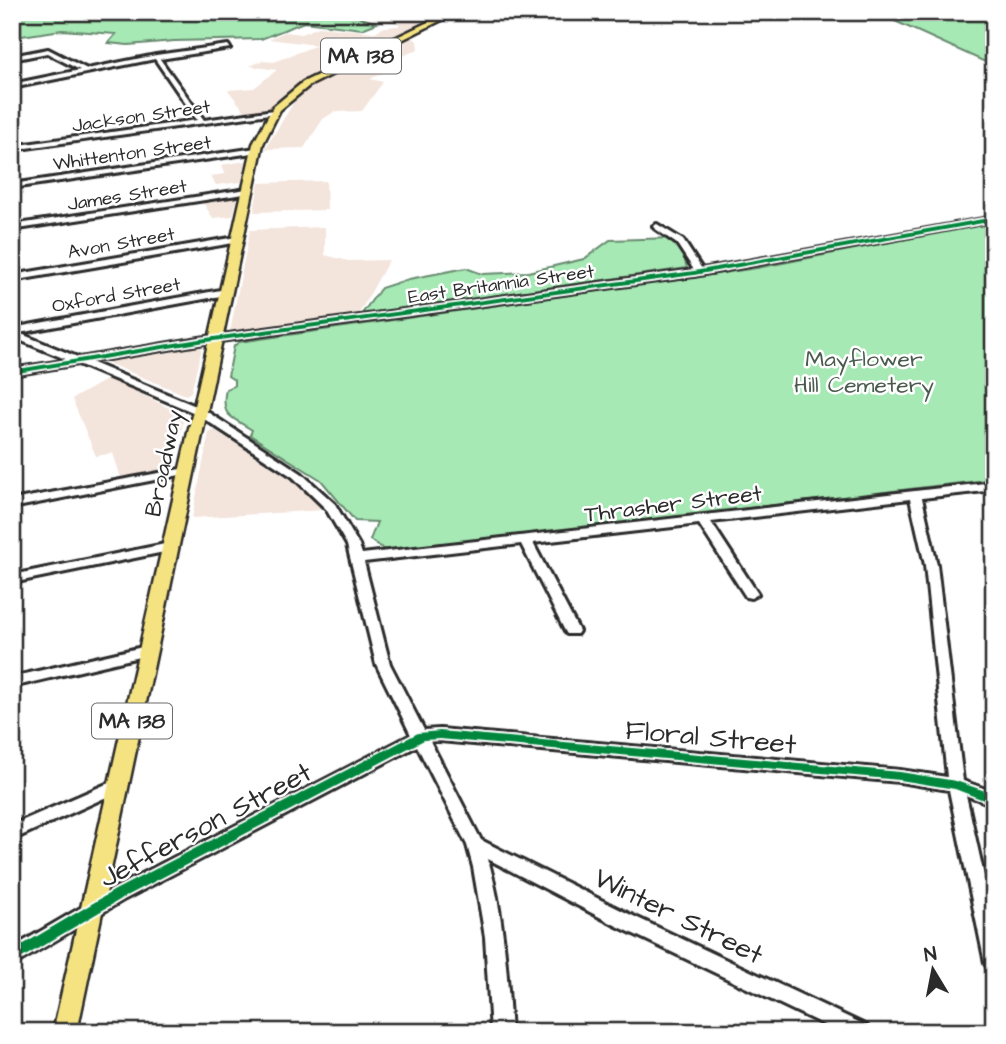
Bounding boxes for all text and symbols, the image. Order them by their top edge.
road number: MA 138 [321,38,401,74]
street label: Jackson Street [70,93,212,140]
street label: Whittenton Street [51,129,213,178]
street label: James Street [66,173,189,218]
street label: Avon Street [66,221,177,266]
street label: East Britannia Street [406,258,596,311]
street label: Oxford Street [50,271,183,320]
park label: Mayflower Hill Cemetery [794,343,934,402]
street label: Broadway [137,407,192,520]
street label: Thrasher Street [583,477,764,531]
road number: MA 138 [92,704,172,738]
street label: Floral Street [624,711,799,764]
street label: Jefferson Street [93,753,319,898]
street label: Winter Street [587,858,770,975]
north arrow [898,936,968,1006]
text: N [922,940,939,969]

